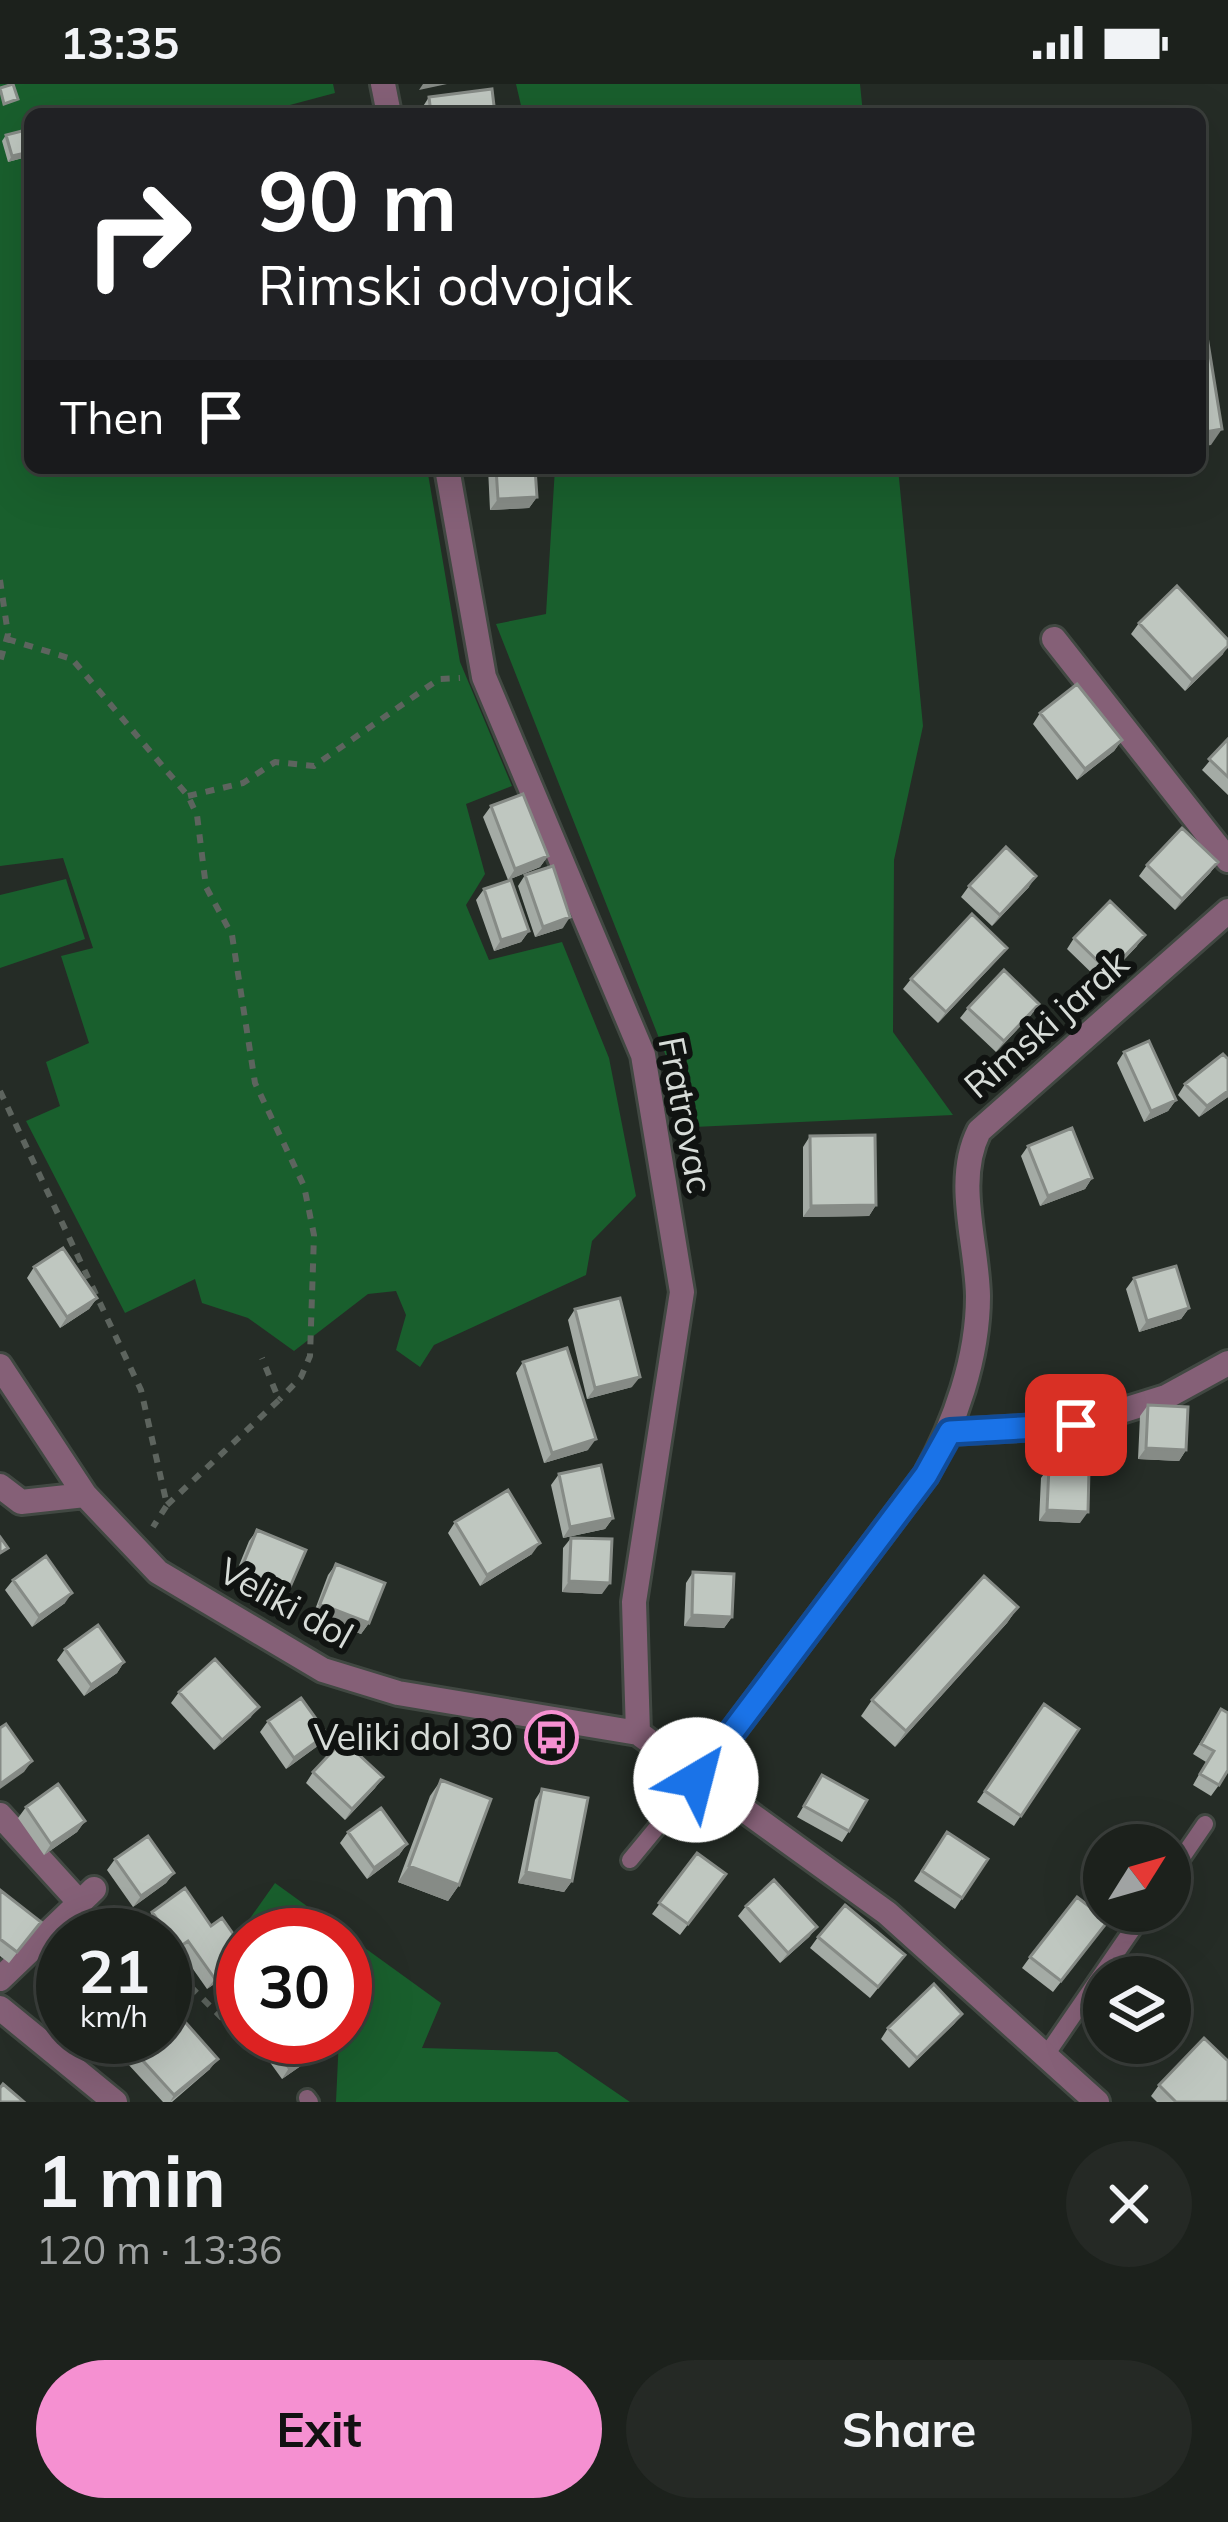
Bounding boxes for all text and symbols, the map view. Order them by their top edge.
text: 13:35 [60,14,179,70]
text: 90 m [258,147,457,252]
icon: right [60,156,216,312]
text: Rimski odvojak [258,251,633,319]
icon: arrive [188,384,254,450]
text: Then [60,389,164,445]
street label: Rimski jarak [954,940,1137,1107]
street label: Fratrovac [649,1033,724,1197]
pin [1025,1374,1127,1476]
icon: arrive [1043,1392,1109,1458]
street label: Veliki dol [211,1547,361,1658]
bus stop icon: Veliki dol 30 [524,1709,580,1765]
place label: Veliki dol 30 [313,1714,513,1759]
position arrow [633,1717,759,1843]
north arrow [1083,1824,1191,1932]
map controls [1083,1824,1191,2064]
speed limit sign: 30 [216,1908,372,2064]
text: 21 [78,1933,150,2008]
button: layers [1083,1956,1191,2064]
text: km/h [80,1997,148,2035]
text: 1 min [36,2135,226,2225]
button: close [1066,2141,1192,2267]
text: 120 m · 13:36 [36,2225,282,2274]
button: Exit [36,2360,602,2498]
button: Share [626,2360,1192,2498]

